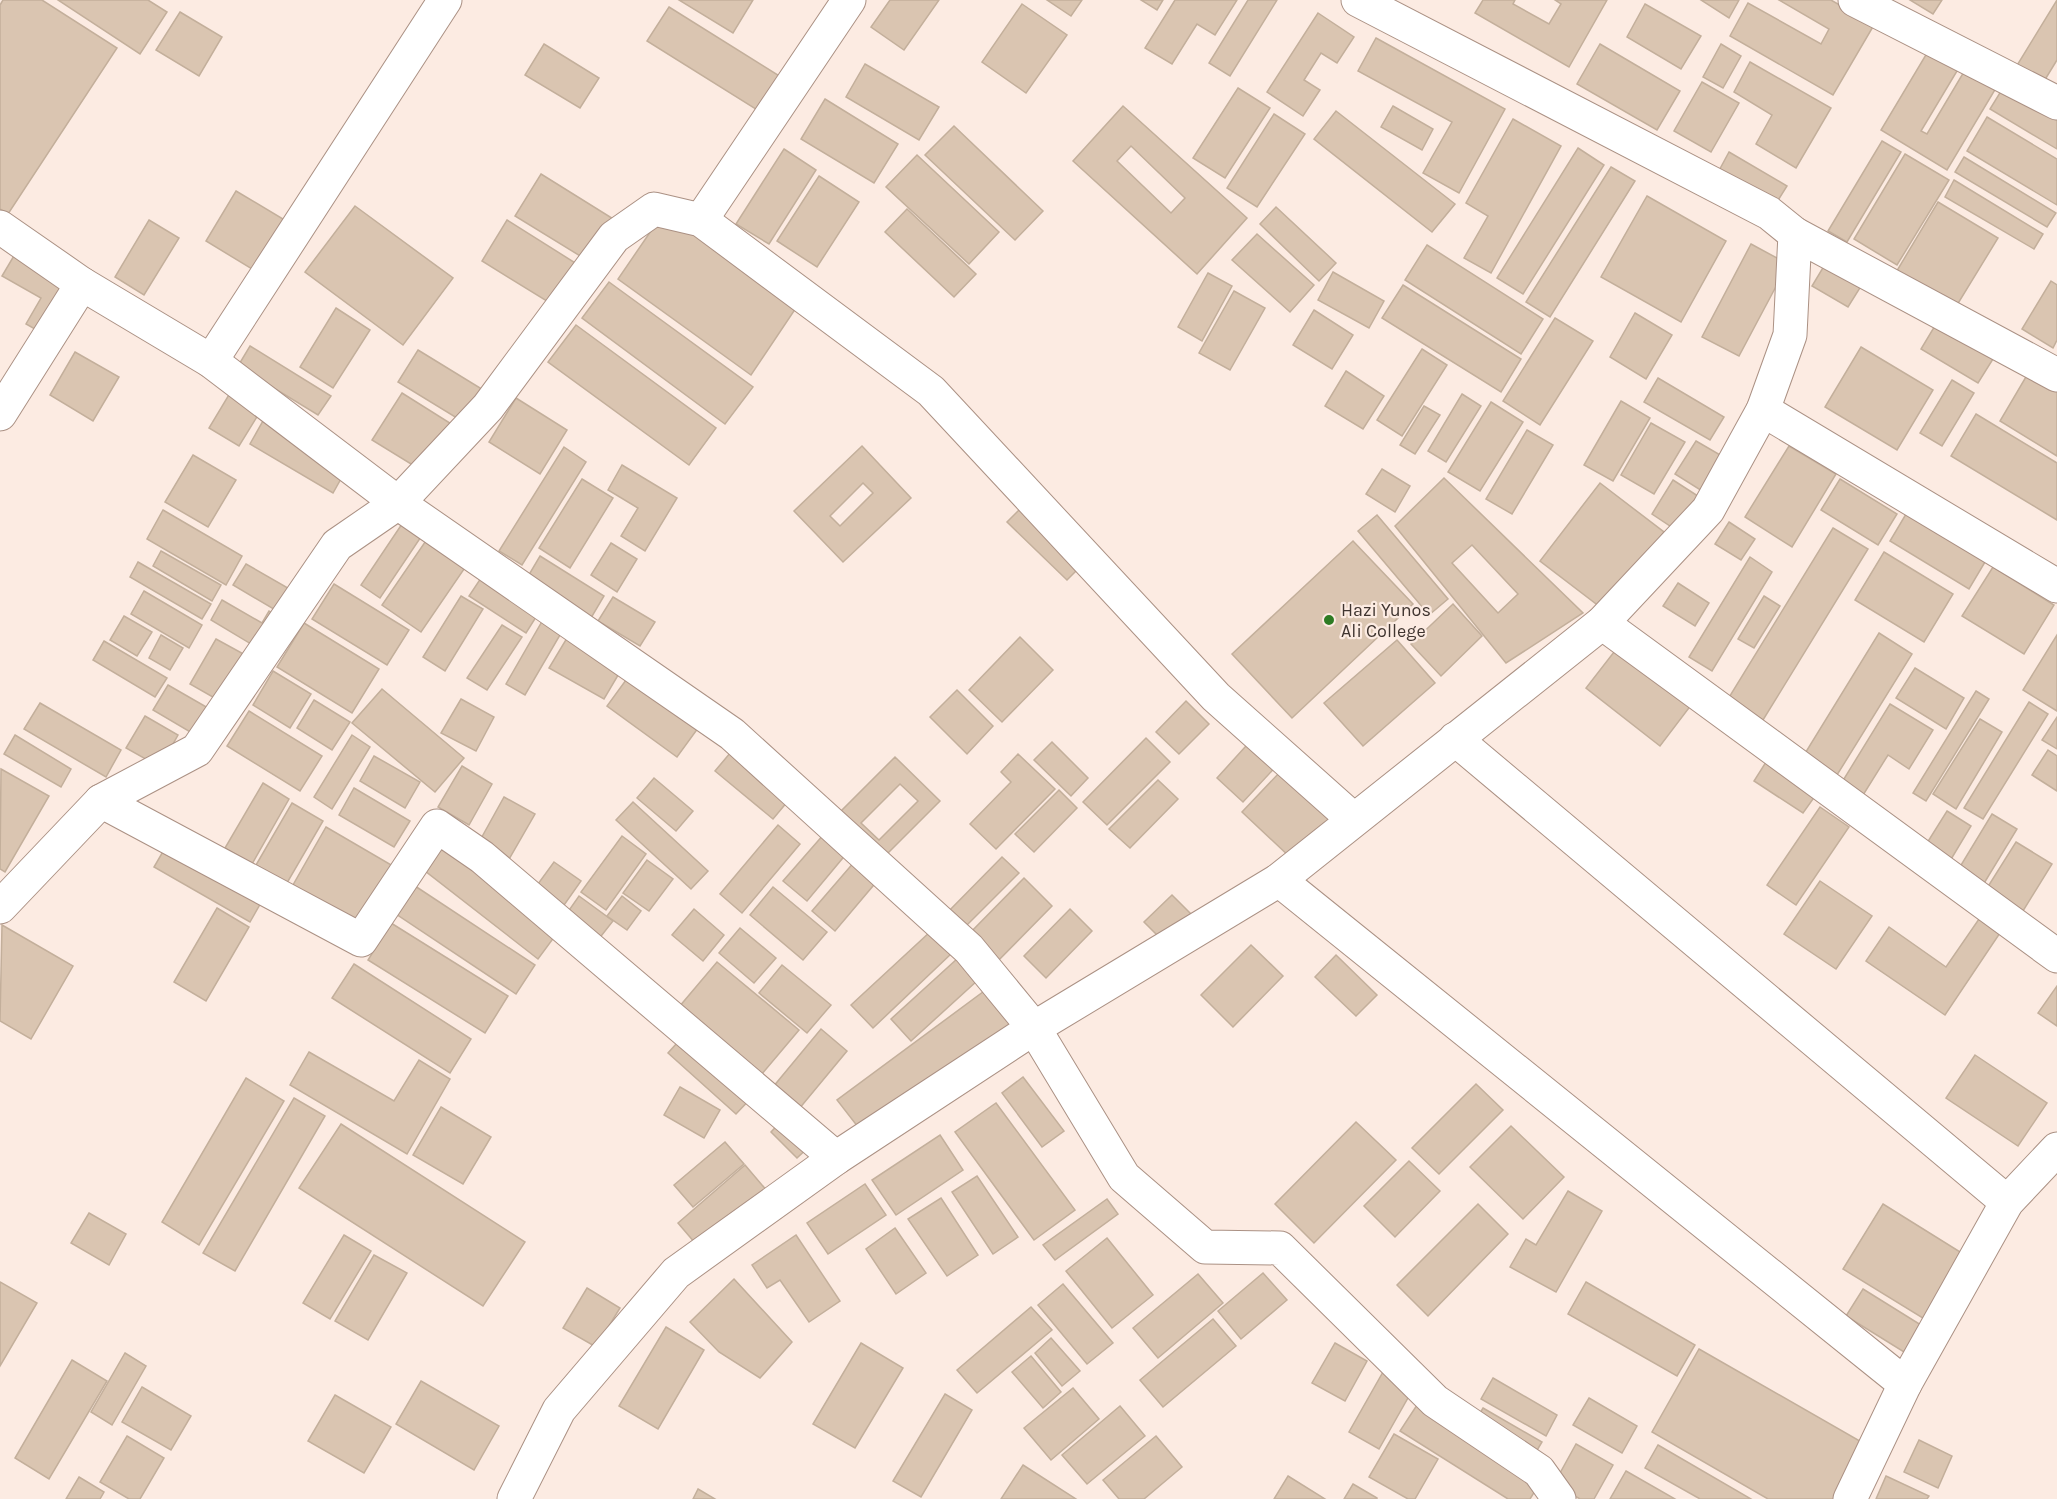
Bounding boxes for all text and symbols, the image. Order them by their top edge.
place label: Hazi Yunos Ali College [1341,599,1431,642]
marker: Hazi Yunos Ali College [1322,613,1336,627]

